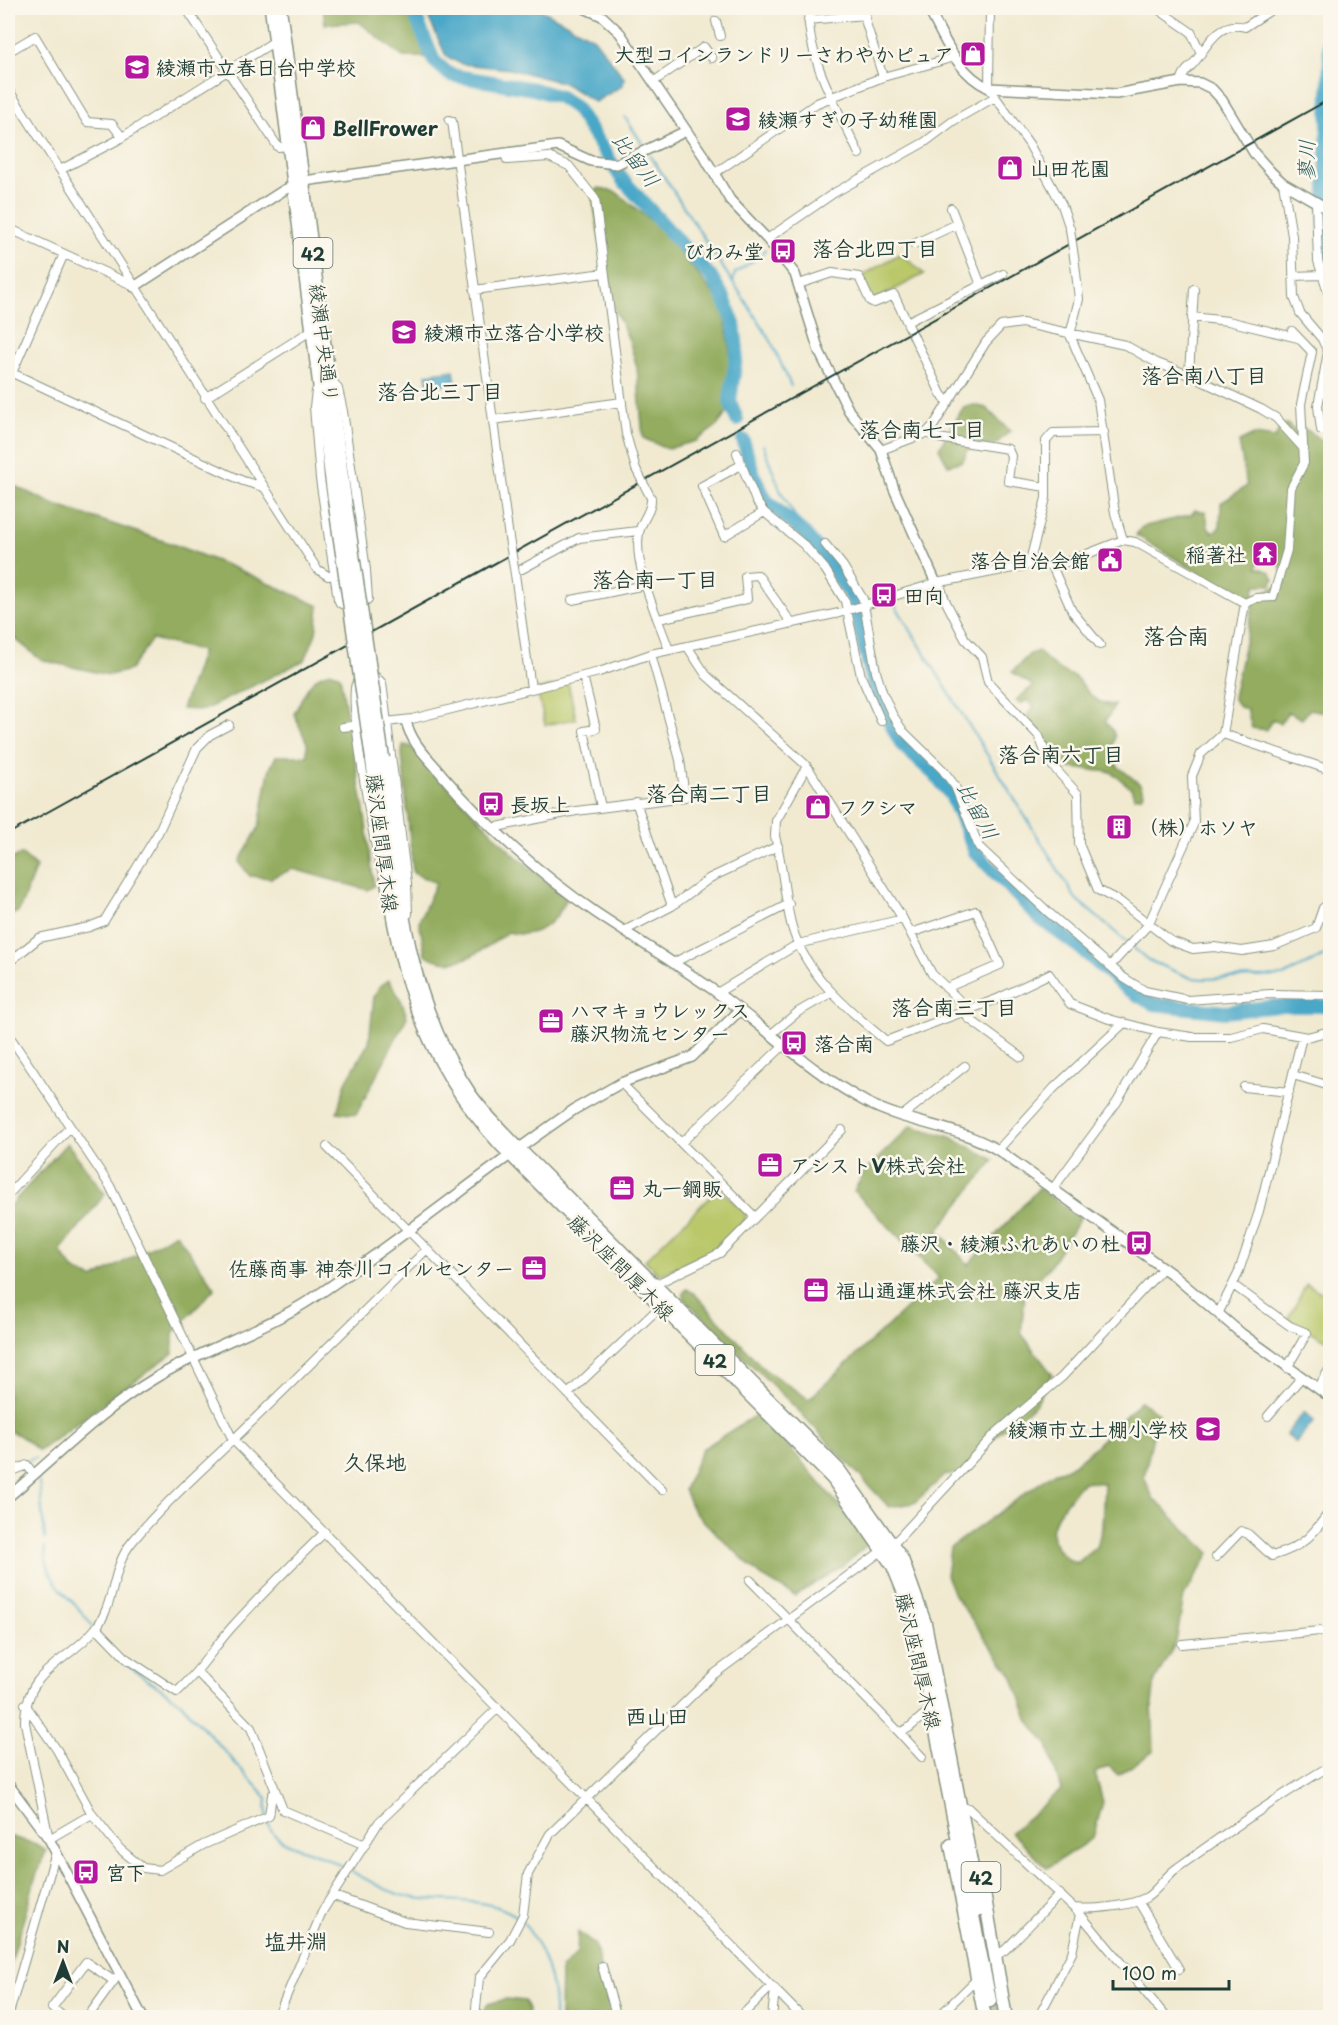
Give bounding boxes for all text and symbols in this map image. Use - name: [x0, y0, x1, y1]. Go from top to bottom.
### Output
- place label: 大型コインランドリーさわやかピュア: [615, 39, 954, 69]
- shop icon: 大型コインランドリーさわやかピュア: [958, 39, 988, 69]
- school or university icon: 綾瀬市立春日台中学校: [122, 52, 152, 82]
- place label: 綾瀬市立春日台中学校: [156, 52, 356, 82]
- school or university icon: 綾瀬すぎの子幼稚園: [723, 104, 753, 134]
- place label: 綾瀬すぎの子幼稚園: [758, 104, 938, 134]
- shop icon: BellFrower: [298, 113, 328, 143]
- place label: BellFrower: [332, 113, 439, 143]
- water label: 比留川: [605, 124, 669, 194]
- water label: 蓼川: [1289, 139, 1321, 181]
- shop icon: 山田花園: [995, 153, 1025, 183]
- place label: 山田花園: [1030, 153, 1110, 183]
- district label: 落合北四丁目: [812, 231, 938, 263]
- place label: びわみ堂: [684, 236, 764, 266]
- bus stop icon: びわみ堂: [768, 236, 798, 266]
- road number: 42: [294, 238, 332, 268]
- street label: 綾瀬中央通り: [303, 282, 347, 404]
- school or university icon: 綾瀬市立落合小学校: [389, 317, 419, 347]
- place label: 綾瀬市立落合小学校: [424, 317, 604, 347]
- district label: 落合南八丁目: [1141, 358, 1267, 390]
- district label: 落合北三丁目: [377, 374, 503, 406]
- district label: 落合南七丁目: [859, 412, 985, 444]
- place label: 稲著社: [1186, 539, 1246, 569]
- temple icon: 稲著社: [1250, 539, 1280, 569]
- place label: 落合自治会館: [970, 545, 1090, 575]
- public building icon: 落合自治会館: [1095, 545, 1125, 575]
- district label: 落合南一丁目: [592, 562, 718, 594]
- bus stop icon: 田向: [869, 580, 899, 610]
- place label: 田向: [904, 580, 944, 610]
- district label: 落合南: [1143, 618, 1209, 651]
- district label: 落合南六丁目: [998, 737, 1124, 769]
- street label: 藤沢座間厚木線: [360, 772, 406, 914]
- water label: 比留川: [950, 775, 1008, 845]
- district label: 落合南二丁目: [646, 776, 772, 808]
- bus stop icon: 長坂上: [476, 789, 506, 819]
- place label: 長坂上: [510, 789, 570, 819]
- shop icon: フクシマ: [803, 792, 833, 822]
- place label: フクシマ: [838, 792, 918, 822]
- building icon: （株）ホソヤ: [1104, 812, 1134, 842]
- place label: （株）ホソヤ: [1138, 812, 1258, 842]
- district label: 落合南三丁目: [891, 990, 1017, 1022]
- place label: ハマキョウレックス 藤沢物流センター: [570, 995, 750, 1048]
- office icon: ハマキョウレックス 藤沢物流センター: [536, 1006, 566, 1036]
- bus stop icon: 落合南: [779, 1028, 809, 1058]
- place label: 落合南: [814, 1028, 874, 1058]
- office icon: アシストV株式会社: [755, 1150, 785, 1180]
- place label: アシストV株式会社: [790, 1150, 965, 1180]
- office icon: 丸一鋼販: [607, 1173, 637, 1203]
- place label: 丸一鋼販: [642, 1173, 722, 1203]
- street label: 藤沢座間厚木線: [562, 1207, 682, 1327]
- place label: 藤沢・綾瀬ふれあいの杜: [900, 1228, 1120, 1258]
- bus stop icon: 藤沢・綾瀬ふれあいの杜: [1124, 1228, 1154, 1258]
- place label: 佐藤商事 神奈川コイルセンター: [228, 1253, 514, 1283]
- office icon: 佐藤商事 神奈川コイルセンター: [519, 1253, 549, 1283]
- office icon: 福山通運株式会社 藤沢支店: [801, 1275, 831, 1305]
- place label: 福山通運株式会社 藤沢支店: [836, 1275, 1082, 1305]
- road number: 42: [696, 1345, 734, 1375]
- place label: 綾瀬市立土棚小学校: [1008, 1414, 1188, 1444]
- school or university icon: 綾瀬市立土棚小学校: [1193, 1414, 1223, 1444]
- district label: 久保地: [344, 1445, 407, 1477]
- street label: 藤沢座間厚木線: [889, 1589, 949, 1733]
- district label: 西山田: [626, 1699, 689, 1731]
- bus stop icon: 宮下: [71, 1857, 101, 1887]
- place label: 宮下: [106, 1857, 146, 1887]
- road number: 42: [962, 1862, 1000, 1892]
- district label: 塩井淵: [265, 1924, 328, 1956]
- north arrow: [33, 1932, 93, 1992]
- text: N: [57, 1934, 69, 1958]
- scale bar: [1113, 1953, 1228, 1991]
- text: 100 m: [1122, 1959, 1177, 1986]

